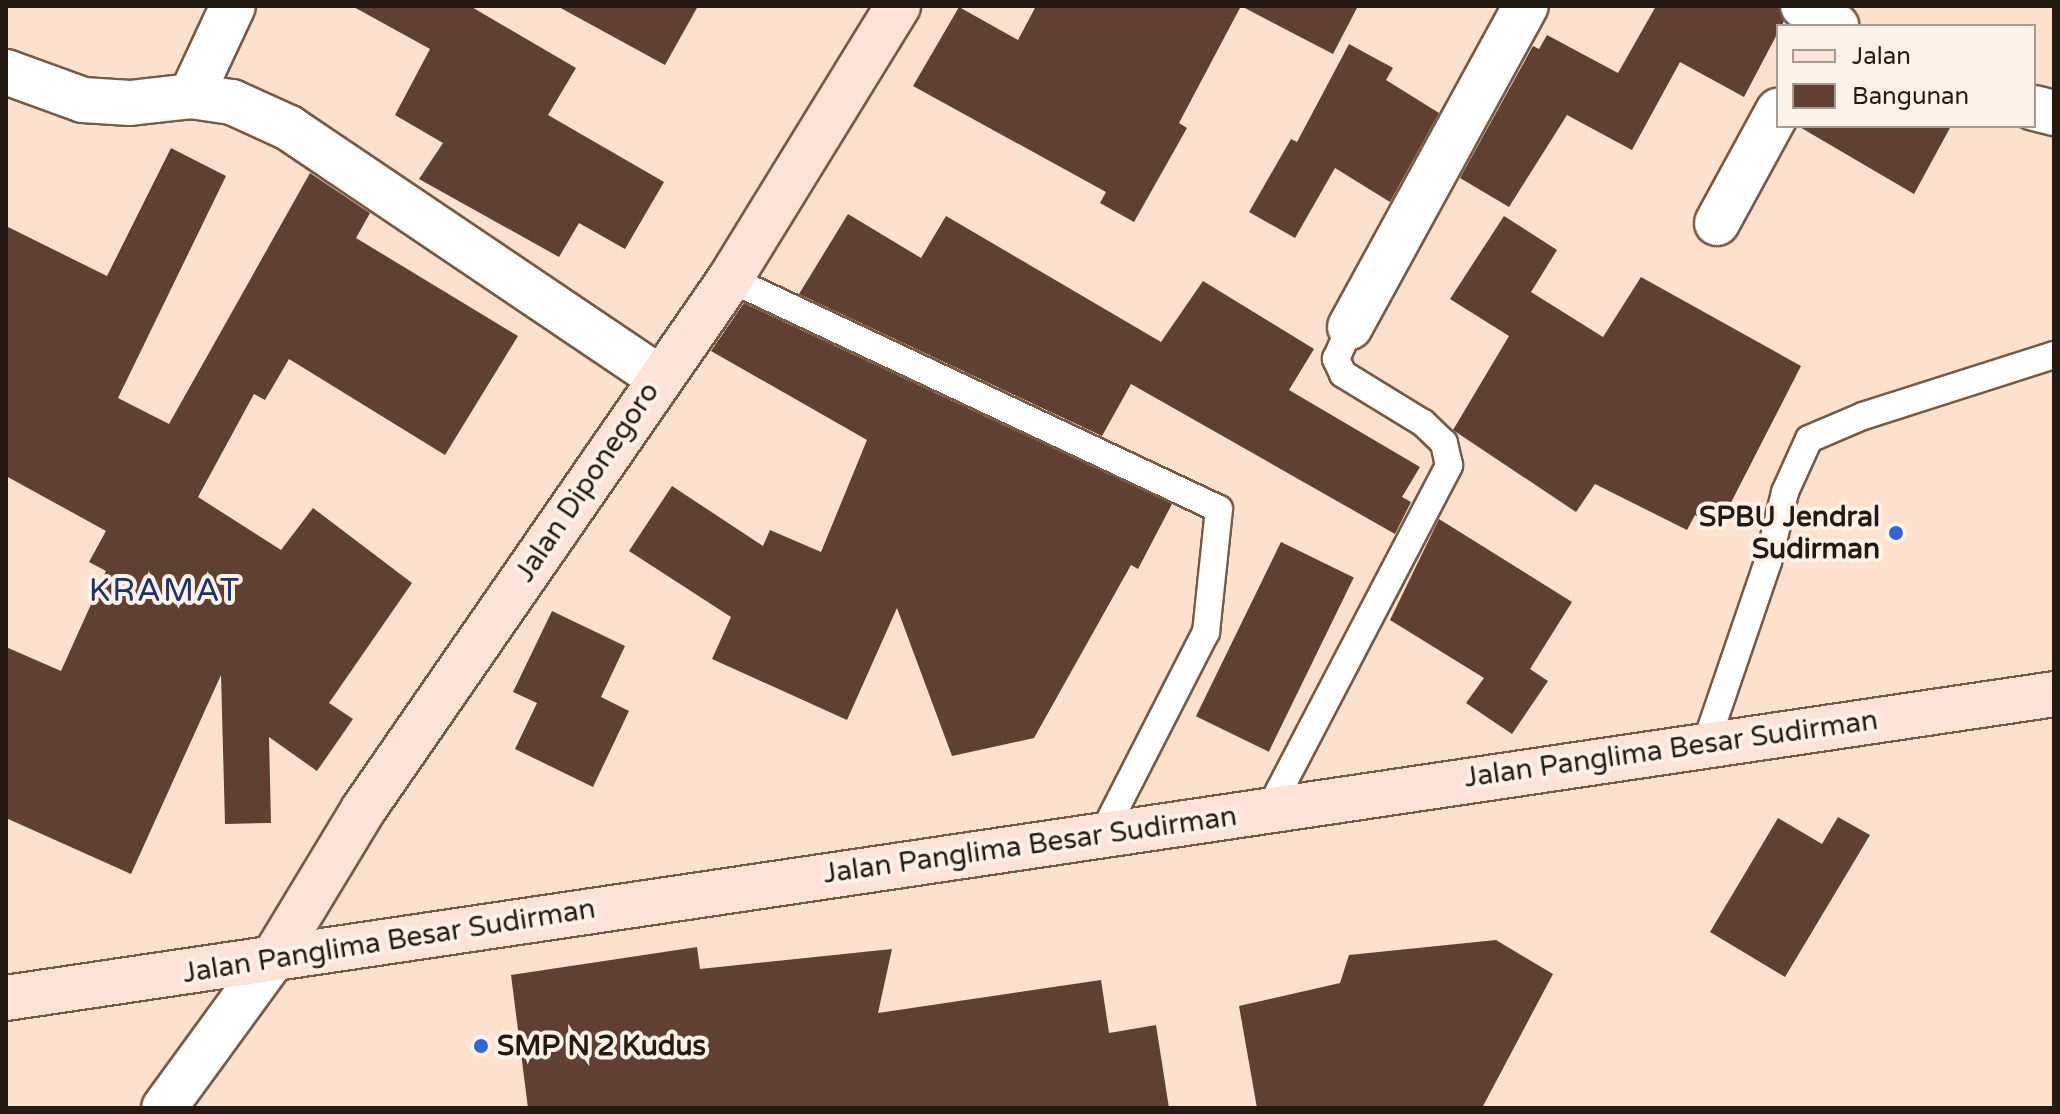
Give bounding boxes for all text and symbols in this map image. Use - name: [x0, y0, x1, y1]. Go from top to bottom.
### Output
- legend: [1776, 24, 2036, 128]
- text: Jalan: [1852, 42, 1911, 71]
- text: Bangunan: [1852, 82, 1969, 111]
- street label: Jalan Diponegoro: [508, 376, 666, 588]
- place label: SPBU Jendral Sudirman: [1699, 500, 1880, 566]
- marker: SPBU Jendral Sudirman: [1887, 524, 1905, 542]
- district label: KRAMAT: [89, 572, 241, 610]
- street label: Jalan Panglima Besar Sudirman: [1462, 703, 1880, 795]
- street label: Jalan Panglima Besar Sudirman: [821, 799, 1239, 891]
- street label: Jalan Panglima Besar Sudirman: [180, 892, 598, 990]
- place label: SMP N 2 Kudus: [497, 1029, 706, 1063]
- marker: SMP N 2 Kudus: [472, 1037, 490, 1055]

